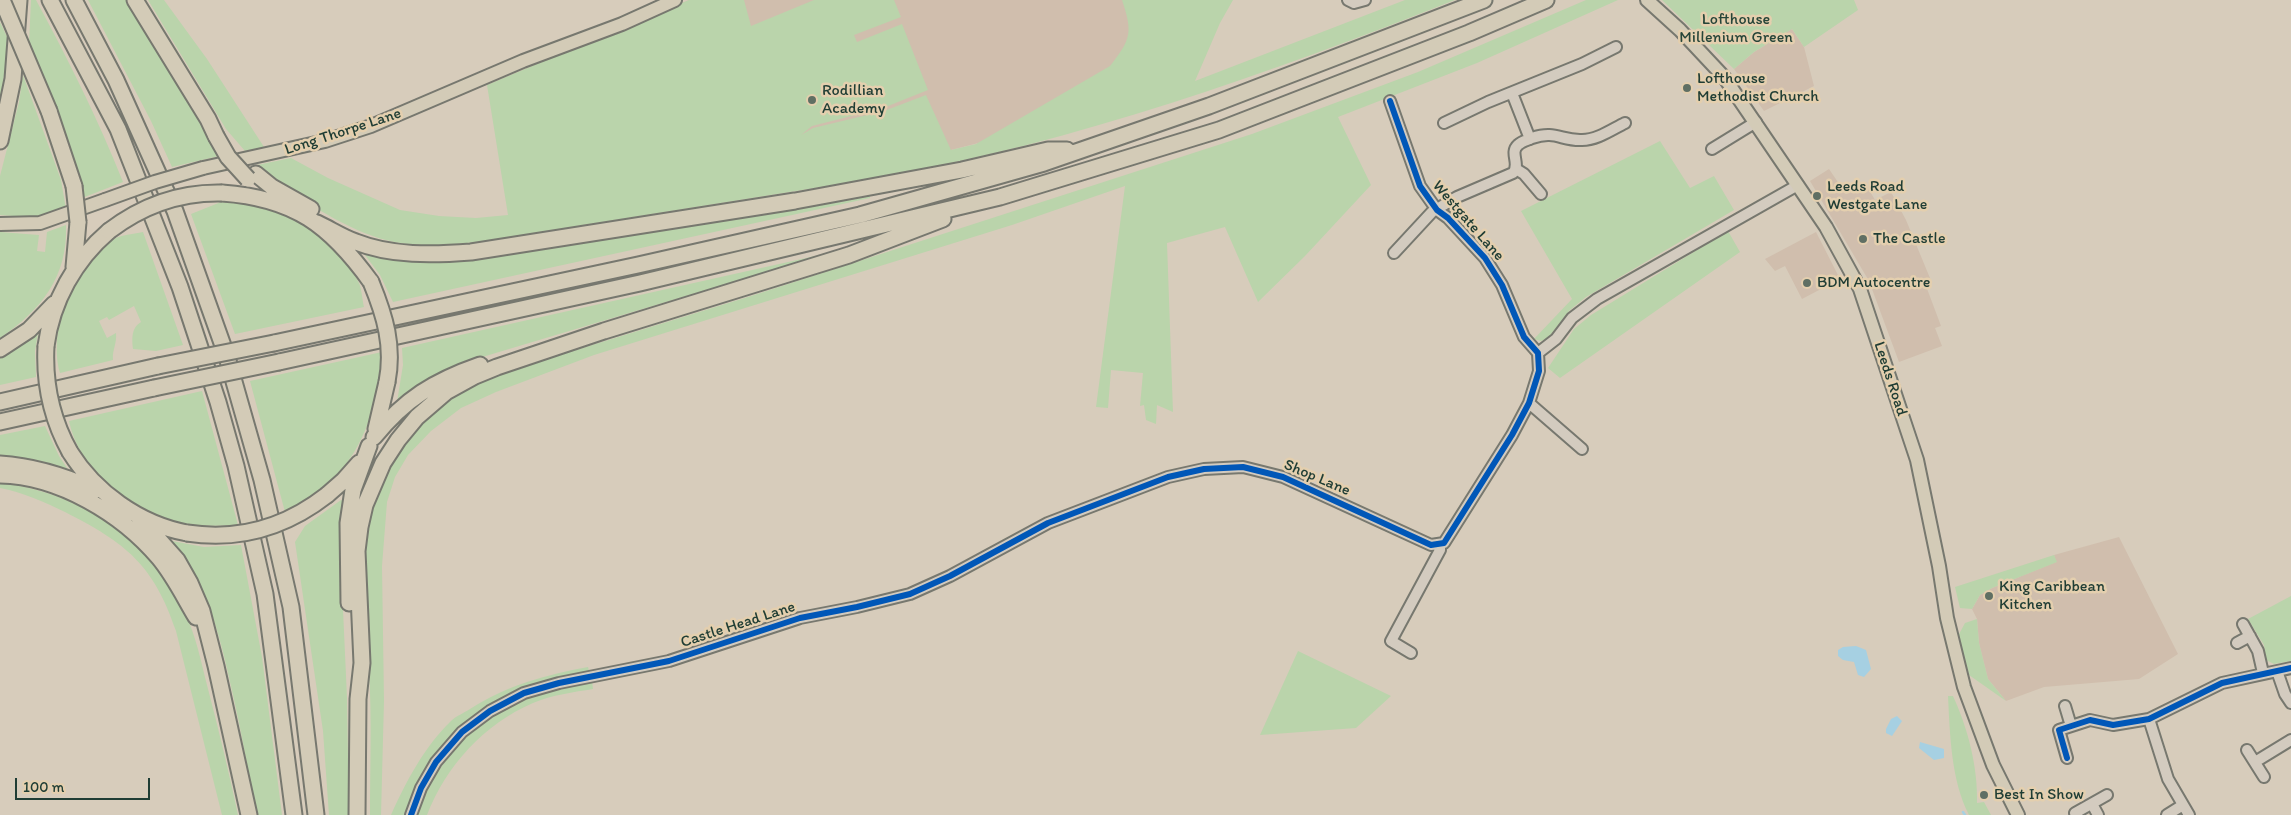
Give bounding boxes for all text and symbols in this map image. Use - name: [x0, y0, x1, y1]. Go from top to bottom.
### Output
- park label: Lofthouse Millenium Green: [1679, 10, 1793, 48]
- place label: Lofthouse Methodist Church: [1697, 69, 1819, 107]
- place label: Rodillian Academy: [822, 81, 885, 119]
- marker: Lofthouse Methodist Church: [1681, 82, 1693, 94]
- marker: Rodillian Academy: [806, 94, 818, 106]
- street label: Long Thorpe Lane: [282, 104, 404, 160]
- street label: Westgate Lane: [1428, 177, 1508, 265]
- place label: Leeds Road Westgate Lane: [1827, 177, 1927, 215]
- marker: Leeds Road Westgate Lane: [1811, 190, 1823, 202]
- place label: The Castle: [1873, 229, 1946, 249]
- marker: The Castle: [1857, 233, 1869, 245]
- place label: BDM Autocentre: [1817, 273, 1930, 293]
- marker: BDM Autocentre: [1801, 277, 1813, 289]
- street label: Leeds Road: [1869, 339, 1911, 419]
- street label: Shop Lane: [1281, 455, 1353, 501]
- place label: King Caribbean Kitchen: [1999, 577, 2105, 615]
- marker: King Caribbean Kitchen: [1983, 590, 1995, 602]
- street label: Castle Head Lane: [678, 597, 798, 653]
- scale bar: [18, 768, 152, 800]
- text: 100 m: [23, 778, 64, 796]
- place label: Best In Show: [1994, 785, 2084, 805]
- marker: Best In Show: [1978, 789, 1990, 801]

